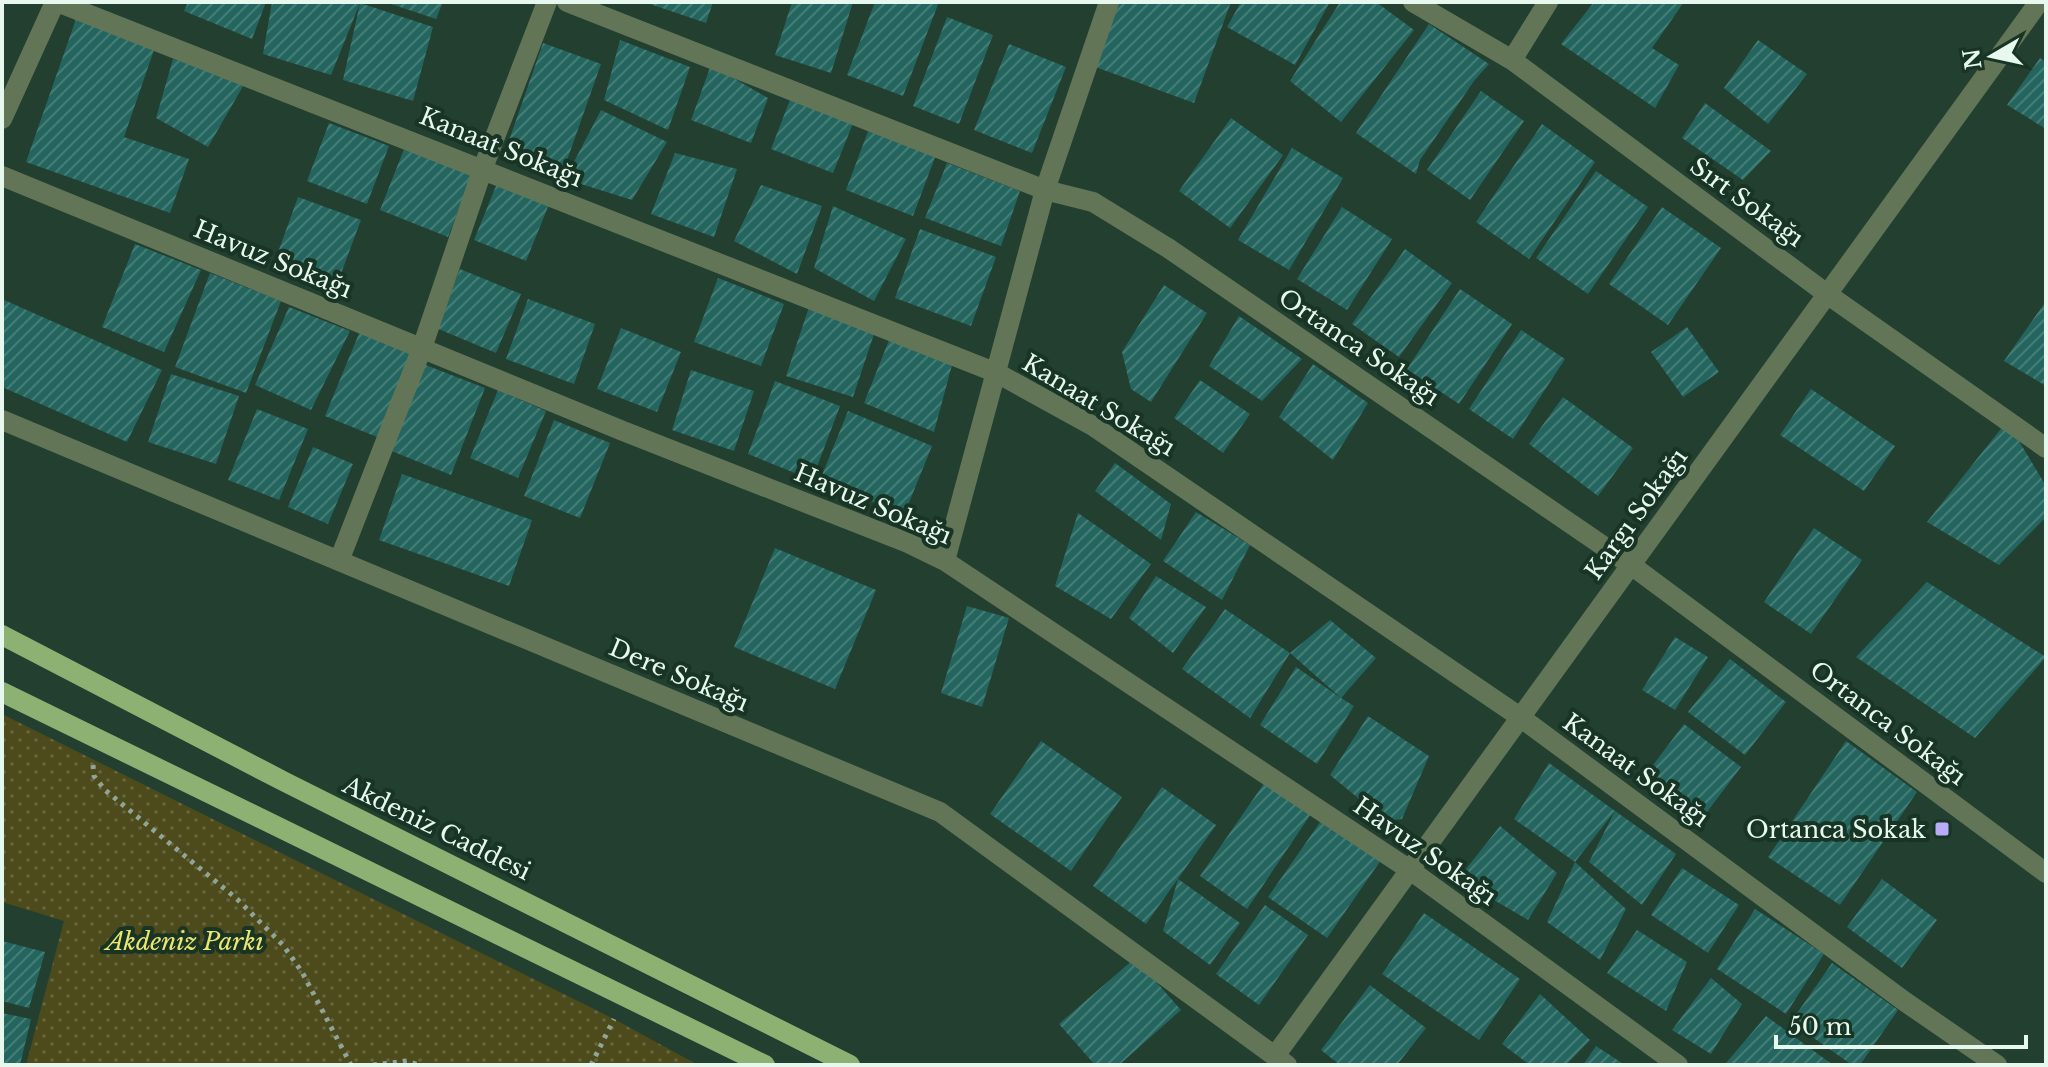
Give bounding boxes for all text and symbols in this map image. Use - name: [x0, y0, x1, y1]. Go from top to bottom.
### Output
- north arrow: [1952, 16, 2032, 96]
- text: N: [1958, 46, 1988, 71]
- street label: Kanaat Sokağı: [415, 101, 587, 193]
- street label: Sırt Sokağı: [1685, 151, 1809, 253]
- street label: Havuz Sokağı: [190, 214, 356, 304]
- street label: Ortanca Sokağı: [1273, 283, 1445, 411]
- street label: Kanaat Sokağı: [1017, 348, 1181, 462]
- street label: Kargı Sokağı: [1579, 443, 1693, 585]
- street label: Havuz Sokağı: [790, 458, 956, 550]
- street label: Dere Sokağı: [605, 633, 753, 717]
- street label: Ortanca Sokağı: [1804, 655, 1972, 791]
- street label: Kanaat Sokağı: [1558, 707, 1714, 833]
- street label: Akdeniz Caddesi: [338, 770, 536, 886]
- street label: Havuz Sokağı: [1348, 791, 1502, 911]
- place label: Ortanca Sokak: [1746, 815, 1926, 844]
- marker: Ortanca Sokak: [1933, 820, 1951, 838]
- park label: Akdeniz Parkı: [103, 927, 264, 956]
- scale bar: [1776, 999, 2026, 1049]
- text: 50 m: [1788, 1012, 1852, 1041]

